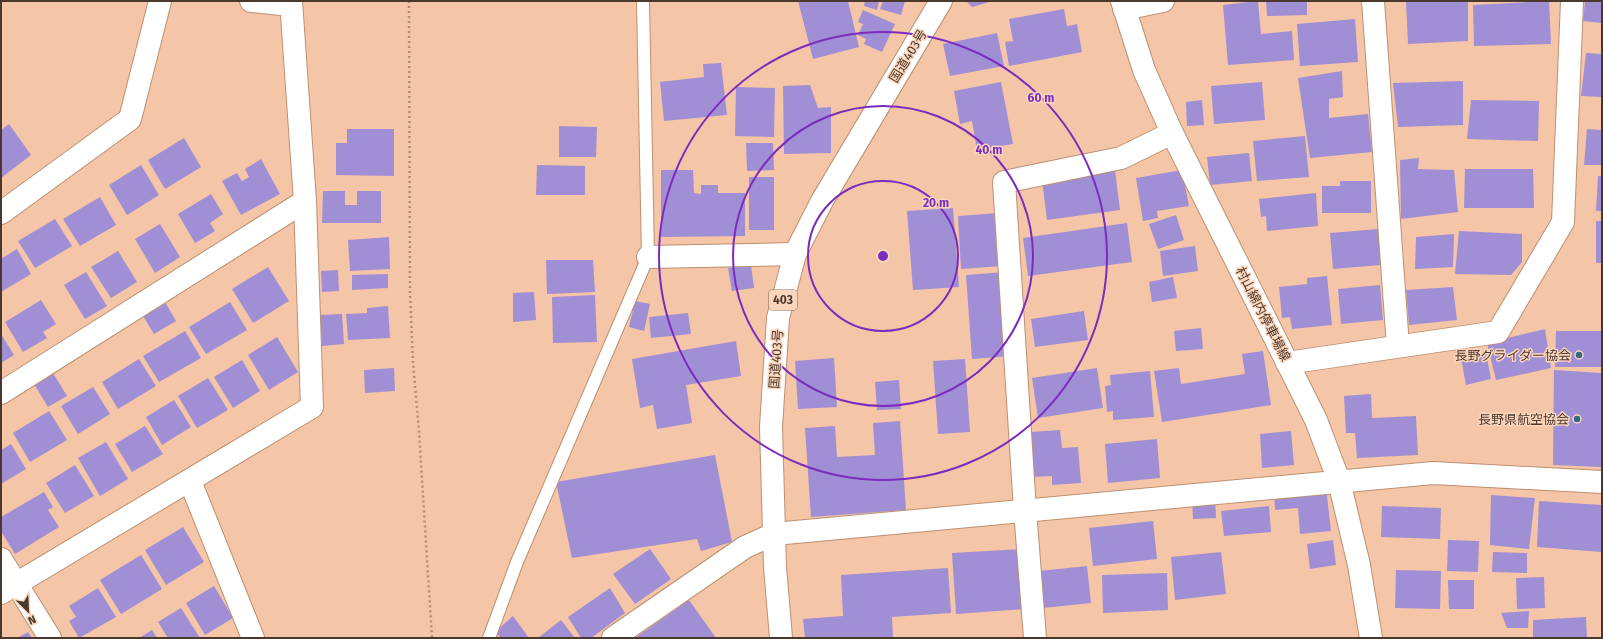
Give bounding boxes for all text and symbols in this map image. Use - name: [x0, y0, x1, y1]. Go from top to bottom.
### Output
- street label: 国道403号: [886, 27, 930, 85]
- text: 60 m: [1028, 91, 1054, 105]
- text: 40 m: [976, 143, 1002, 157]
- text: 20 m: [923, 196, 949, 210]
- centre of rings: [876, 249, 890, 263]
- street label: 村山綿内停車場線: [1233, 264, 1293, 364]
- road number: 403: [769, 290, 797, 310]
- street label: 国道403号: [766, 329, 786, 389]
- place label: 長野グライダー協会: [1455, 348, 1571, 363]
- marker: 長野グライダー協会: [1574, 350, 1584, 360]
- place label: 長野県航空協会: [1478, 412, 1569, 427]
- marker: 長野県航空協会: [1572, 414, 1582, 424]
- north arrow: [8, 591, 48, 631]
- text: N: [26, 612, 38, 627]

